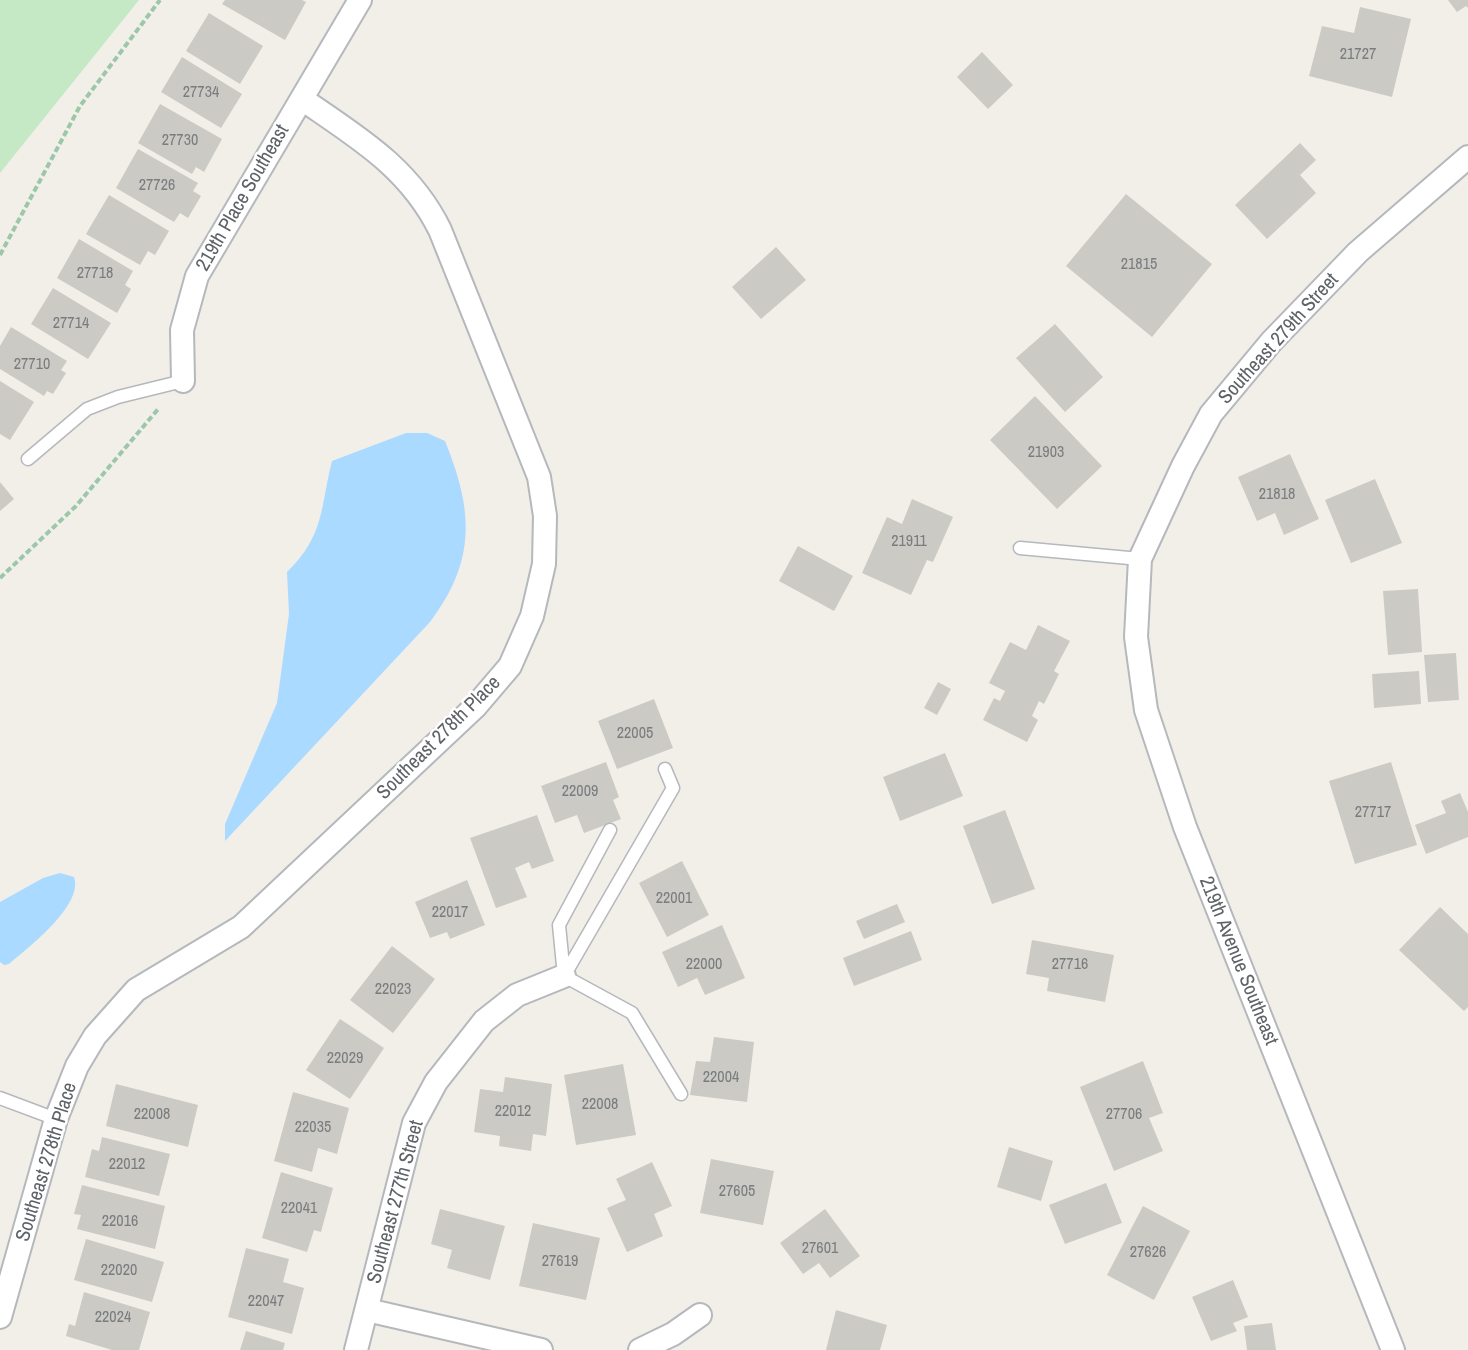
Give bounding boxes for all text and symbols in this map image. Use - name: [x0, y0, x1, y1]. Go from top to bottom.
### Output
- house number: 21727: [1340, 45, 1376, 65]
- house number: 27734: [183, 83, 219, 103]
- street label: 219th Place Southeast: [191, 121, 295, 275]
- house number: 27730: [162, 131, 198, 151]
- house number: 27726: [139, 176, 175, 196]
- house number: 21815: [1121, 255, 1157, 275]
- house number: 27718: [77, 264, 113, 284]
- street label: Southeast 279th Street: [1214, 269, 1344, 409]
- house number: 27714: [53, 314, 89, 334]
- house number: 27710: [14, 355, 50, 375]
- house number: 21903: [1028, 443, 1064, 463]
- house number: 21818: [1259, 485, 1295, 505]
- house number: 21911: [891, 532, 927, 552]
- street label: Southeast 278th Place: [372, 671, 506, 805]
- house number: 22005: [617, 724, 653, 744]
- house number: 22009: [562, 782, 598, 802]
- house number: 27717: [1355, 803, 1391, 823]
- street label: 219th Avenue Southeast: [1193, 873, 1283, 1049]
- house number: 22001: [656, 889, 692, 909]
- house number: 22017: [432, 903, 468, 923]
- house number: 22000: [686, 955, 722, 975]
- house number: 27716: [1052, 955, 1088, 975]
- house number: 22023: [375, 980, 411, 1000]
- house number: 22029: [327, 1049, 363, 1069]
- house number: 22004: [703, 1068, 739, 1088]
- street label: Southeast 278th Place: [11, 1080, 83, 1244]
- house number: 22008: [582, 1095, 618, 1115]
- house number: 22012: [495, 1102, 531, 1122]
- house number: 22008: [134, 1105, 170, 1125]
- house number: 27706: [1106, 1105, 1142, 1125]
- house number: 22035: [295, 1118, 331, 1138]
- street label: Southeast 277th Street: [363, 1118, 429, 1286]
- house number: 22012: [109, 1155, 145, 1175]
- house number: 27605: [719, 1182, 755, 1202]
- house number: 22041: [281, 1199, 317, 1219]
- house number: 22016: [102, 1212, 138, 1232]
- house number: 27601: [802, 1239, 838, 1259]
- house number: 27626: [1130, 1243, 1166, 1263]
- house number: 27619: [542, 1252, 578, 1272]
- house number: 22020: [101, 1261, 137, 1281]
- house number: 22047: [248, 1292, 284, 1312]
- house number: 22024: [95, 1308, 131, 1328]

